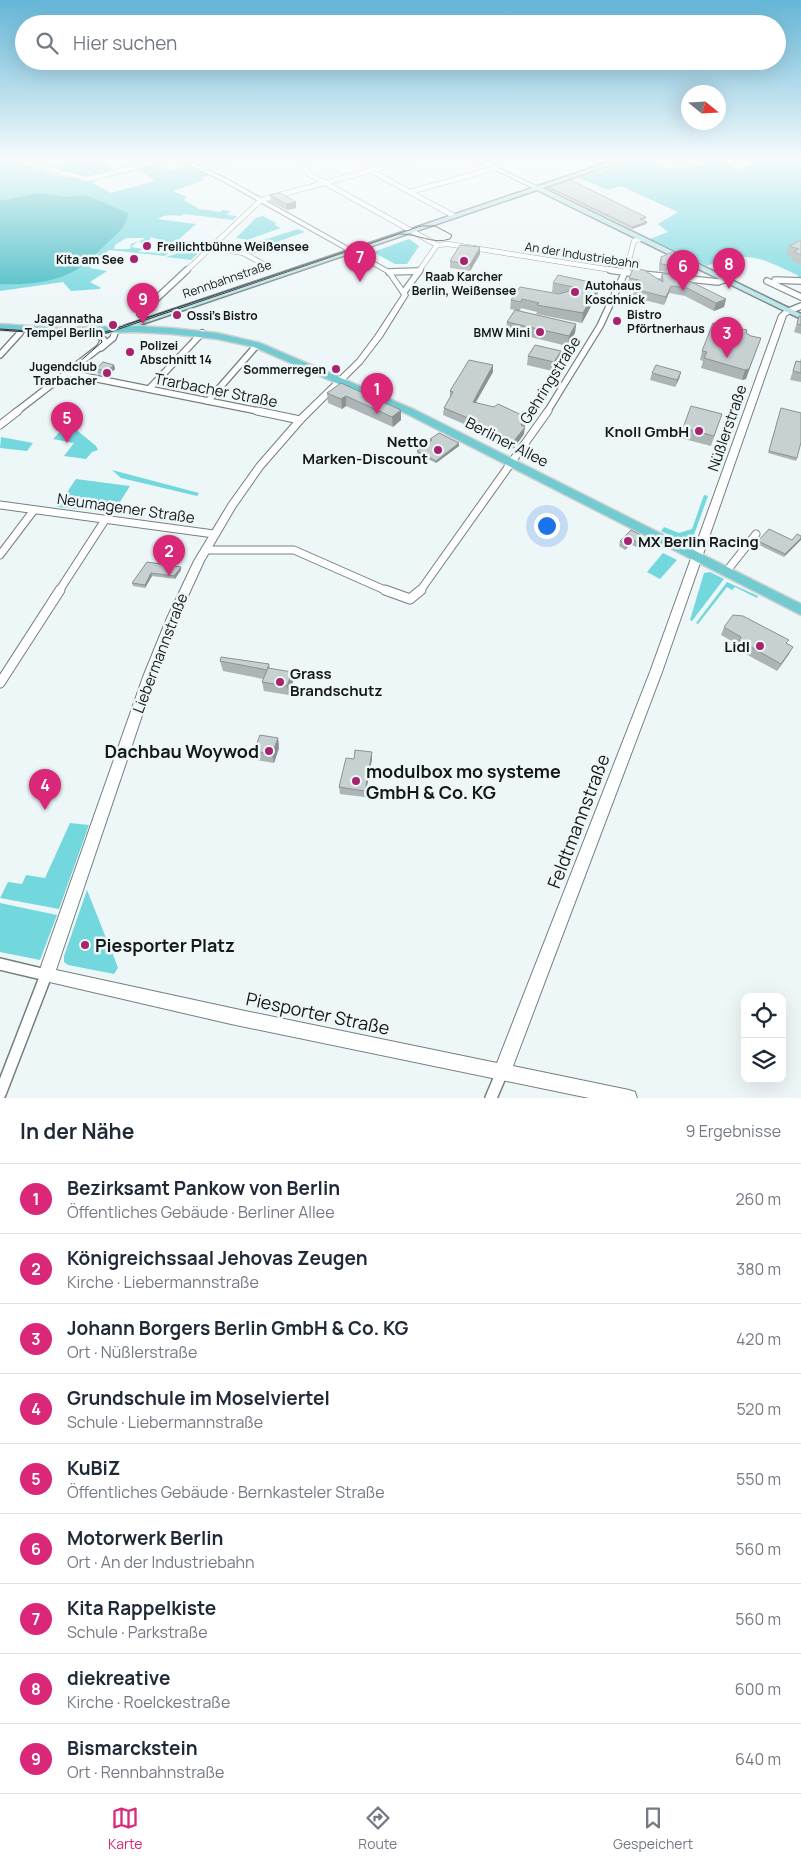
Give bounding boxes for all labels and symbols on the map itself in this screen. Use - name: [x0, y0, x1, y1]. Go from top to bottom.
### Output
- north arrow: [681, 85, 726, 130]
- place label: Freilichtbühne Weißensee: [157, 238, 309, 255]
- street label: An der Industriebahn: [524, 238, 640, 272]
- marker: Freilichtbühne Weißensee: [141, 240, 153, 252]
- pin: 7: [344, 241, 376, 282]
- pin: 8: [713, 248, 745, 289]
- pin: 6: [667, 250, 699, 291]
- place label: Kita am See: [56, 251, 124, 268]
- marker: Kita am See: [128, 253, 140, 265]
- marker: Raab Karcher Berlin, Weißensee: [458, 255, 470, 267]
- street label: Rennbahnstraße: [180, 256, 274, 302]
- place label: Raab Karcher Berlin, Weißensee: [412, 268, 516, 299]
- place label: Autohaus Koschnick: [585, 277, 645, 308]
- pin: 9: [127, 283, 159, 324]
- marker: Autohaus Koschnick: [569, 286, 581, 298]
- place label: Bistro Pförtnerhaus: [627, 306, 705, 337]
- place label: Ossi's Bistro: [187, 307, 258, 324]
- marker: Ossi's Bistro: [171, 309, 183, 321]
- place label: Jagannatha Tempel Berlin: [25, 310, 103, 341]
- marker: Bistro Pförtnerhaus: [611, 315, 623, 327]
- pin: 3: [711, 317, 743, 358]
- marker: Jagannatha Tempel Berlin: [107, 319, 119, 331]
- place label: BMW Mini: [474, 324, 530, 341]
- marker: BMW Mini: [534, 326, 546, 338]
- street label: Gehringstraße: [515, 332, 586, 428]
- place label: Polizei Abschnitt 14: [140, 337, 212, 368]
- marker: Polizei Abschnitt 14: [124, 346, 136, 358]
- place label: Jugendclub Trarbacher: [29, 358, 97, 389]
- place label: Sommerregen: [243, 361, 326, 378]
- marker: Sommerregen: [330, 363, 342, 375]
- marker: Jugendclub Trarbacher: [101, 367, 113, 379]
- street label: Trarbacher Straße: [153, 368, 280, 412]
- pin: 1: [361, 373, 393, 414]
- street label: Nüßlerstraße: [702, 382, 752, 474]
- pin: 5: [51, 402, 83, 443]
- street label: Berliner Allee: [462, 412, 552, 472]
- place label: Knoll GmbH: [605, 421, 689, 442]
- marker: Knoll GmbH: [693, 425, 705, 437]
- place label: Netto Marken-Discount: [302, 431, 428, 469]
- marker: Netto Marken-Discount: [432, 444, 444, 456]
- street label: Neumagener Straße: [56, 488, 196, 528]
- your location: [534, 513, 560, 539]
- place label: MX Berlin Racing: [638, 531, 759, 552]
- pin: 2: [153, 535, 185, 576]
- marker: MX Berlin Racing: [622, 535, 634, 547]
- street label: Liebermannstraße: [127, 590, 193, 716]
- place label: Lidl: [724, 636, 750, 657]
- marker: Lidl: [754, 640, 766, 652]
- place label: Grass Brandschutz: [290, 663, 382, 701]
- marker: Grass Brandschutz: [274, 676, 286, 688]
- place label: Dachbau Woywod: [104, 739, 259, 763]
- marker: Dachbau Woywod: [263, 745, 275, 757]
- street label: Feldtmannstraße: [541, 750, 615, 892]
- place label: modulbox mo systeme GmbH & Co. KG: [366, 759, 561, 804]
- pin: 4: [29, 769, 61, 810]
- marker: modulbox mo systeme GmbH & Co. KG: [350, 775, 362, 787]
- place label: Piesporter Platz: [95, 933, 235, 957]
- marker: Piesporter Platz: [79, 939, 91, 951]
- street label: Piesporter Straße: [244, 986, 392, 1040]

